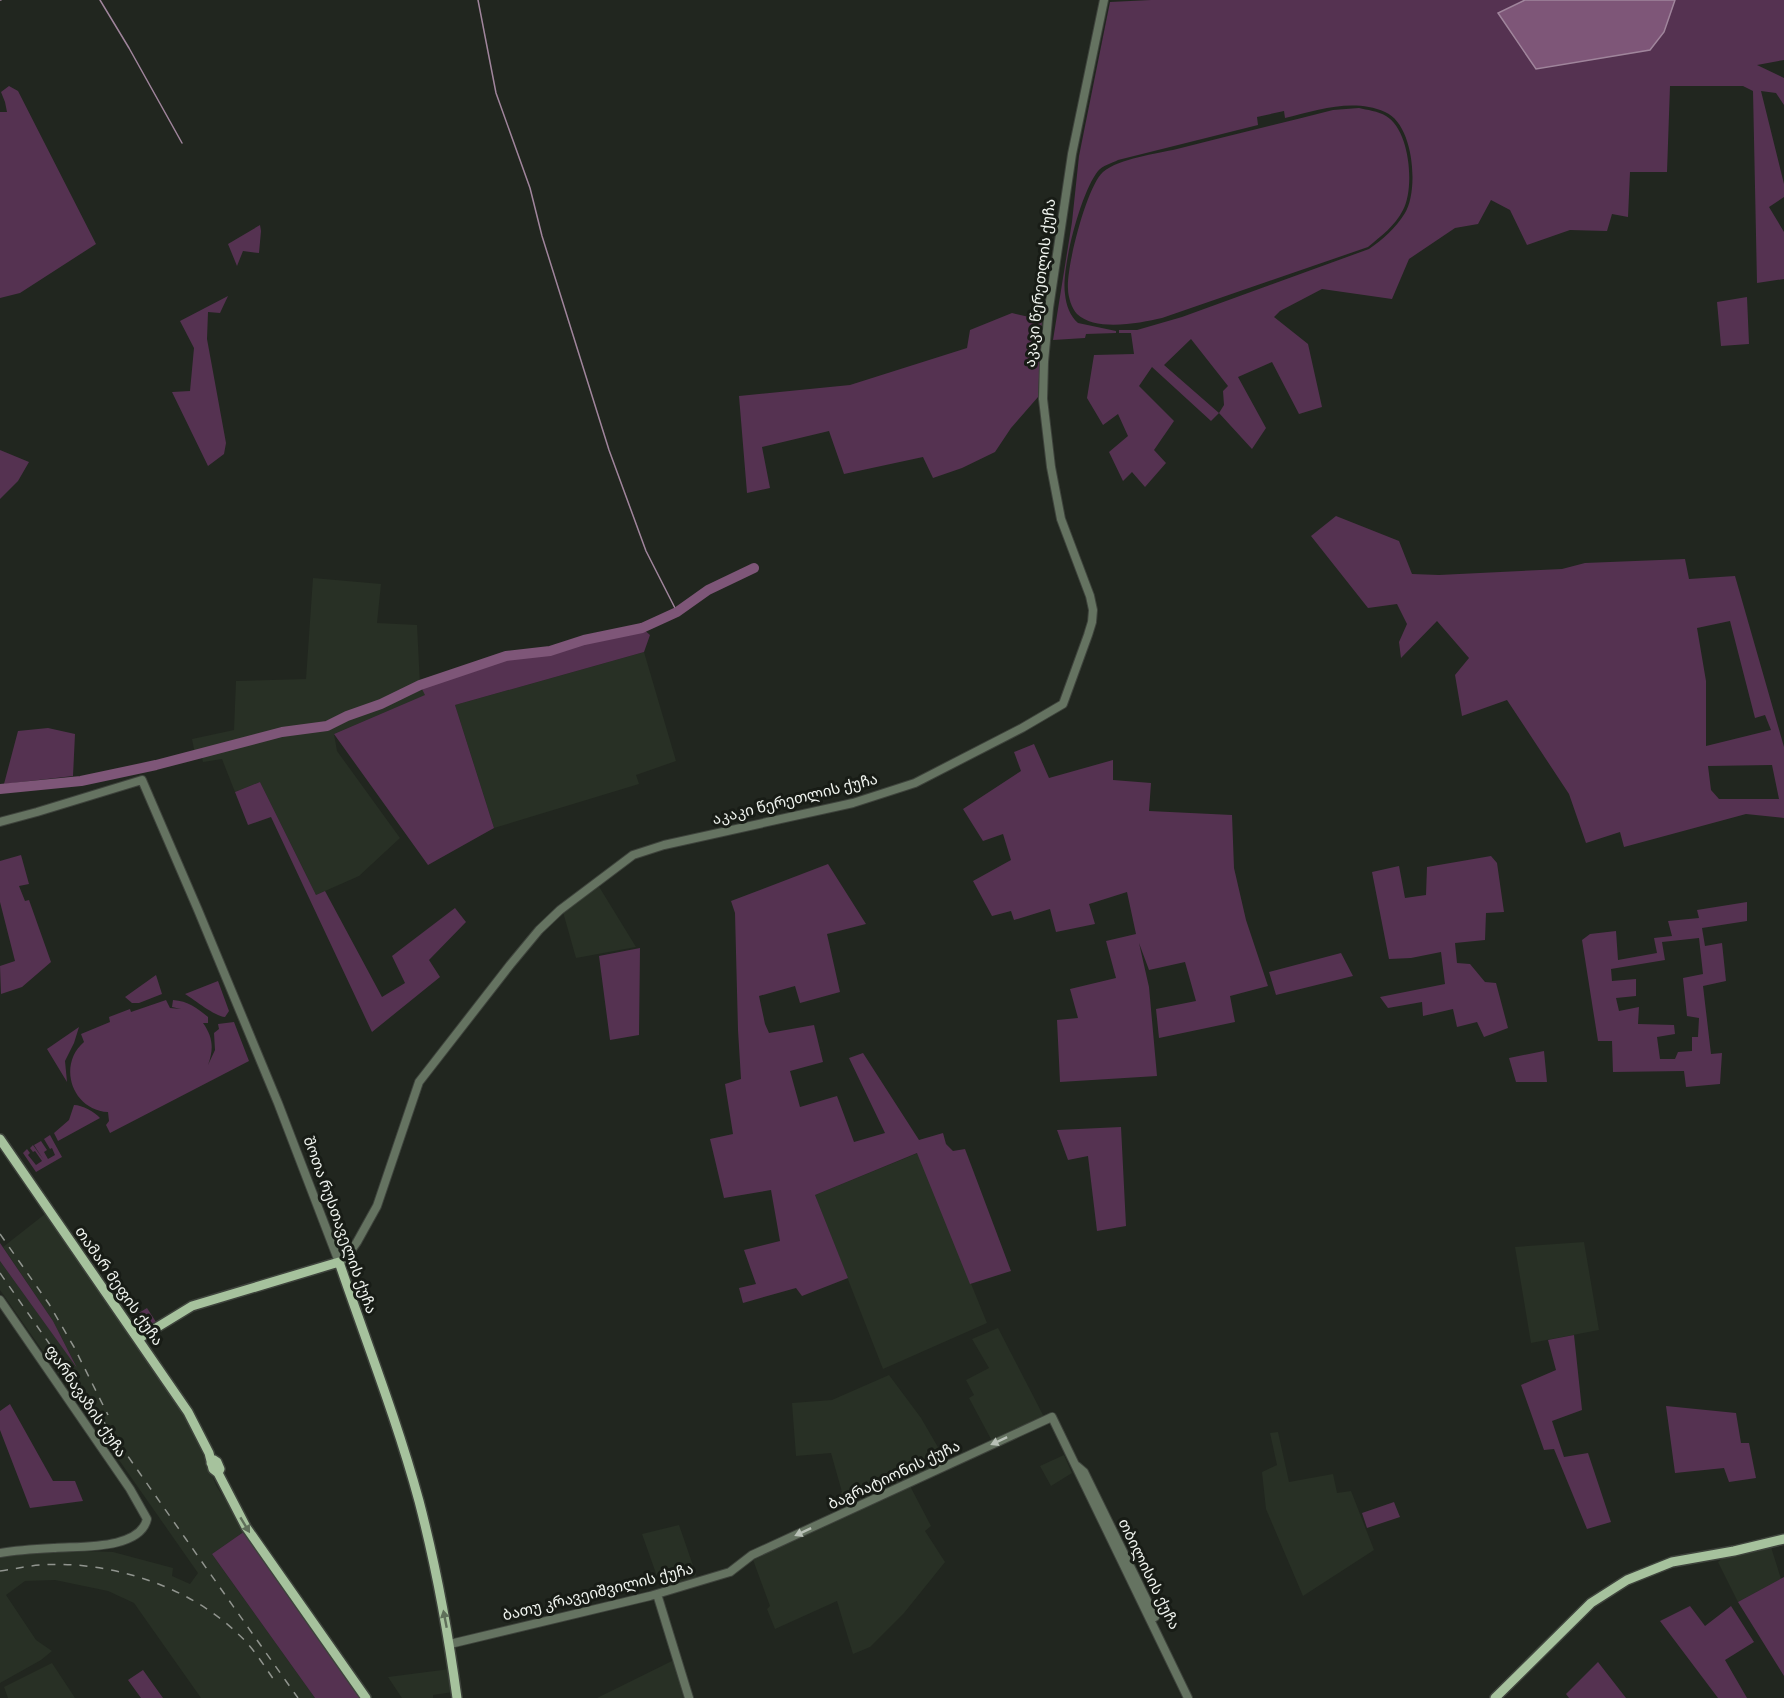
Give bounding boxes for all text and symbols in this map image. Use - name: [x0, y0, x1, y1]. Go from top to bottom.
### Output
- street label: აკაკი წერეთლის ქუჩა: [1020, 198, 1059, 368]
- street label: აკაკი წერეთლის ქუჩა: [710, 769, 880, 828]
- street label: შოთა რუსთაველის ქუჩა: [300, 1134, 381, 1316]
- street label: თამარ მეფის ქუჩა: [71, 1222, 168, 1349]
- street label: ფარნავაზის ქუჩა: [42, 1341, 131, 1461]
- street label: ბაგრატიონის ქუჩა: [825, 1436, 963, 1513]
- one-way arrow: [990, 1437, 1007, 1446]
- street label: თბილისის ქუჩა: [1114, 1515, 1185, 1632]
- one-way arrow: [240, 1517, 251, 1533]
- one-way arrow: [794, 1527, 811, 1536]
- street label: ბათუ კრავეიშვილის ქუჩა: [500, 1559, 695, 1624]
- one-way arrow: [440, 1610, 449, 1629]

